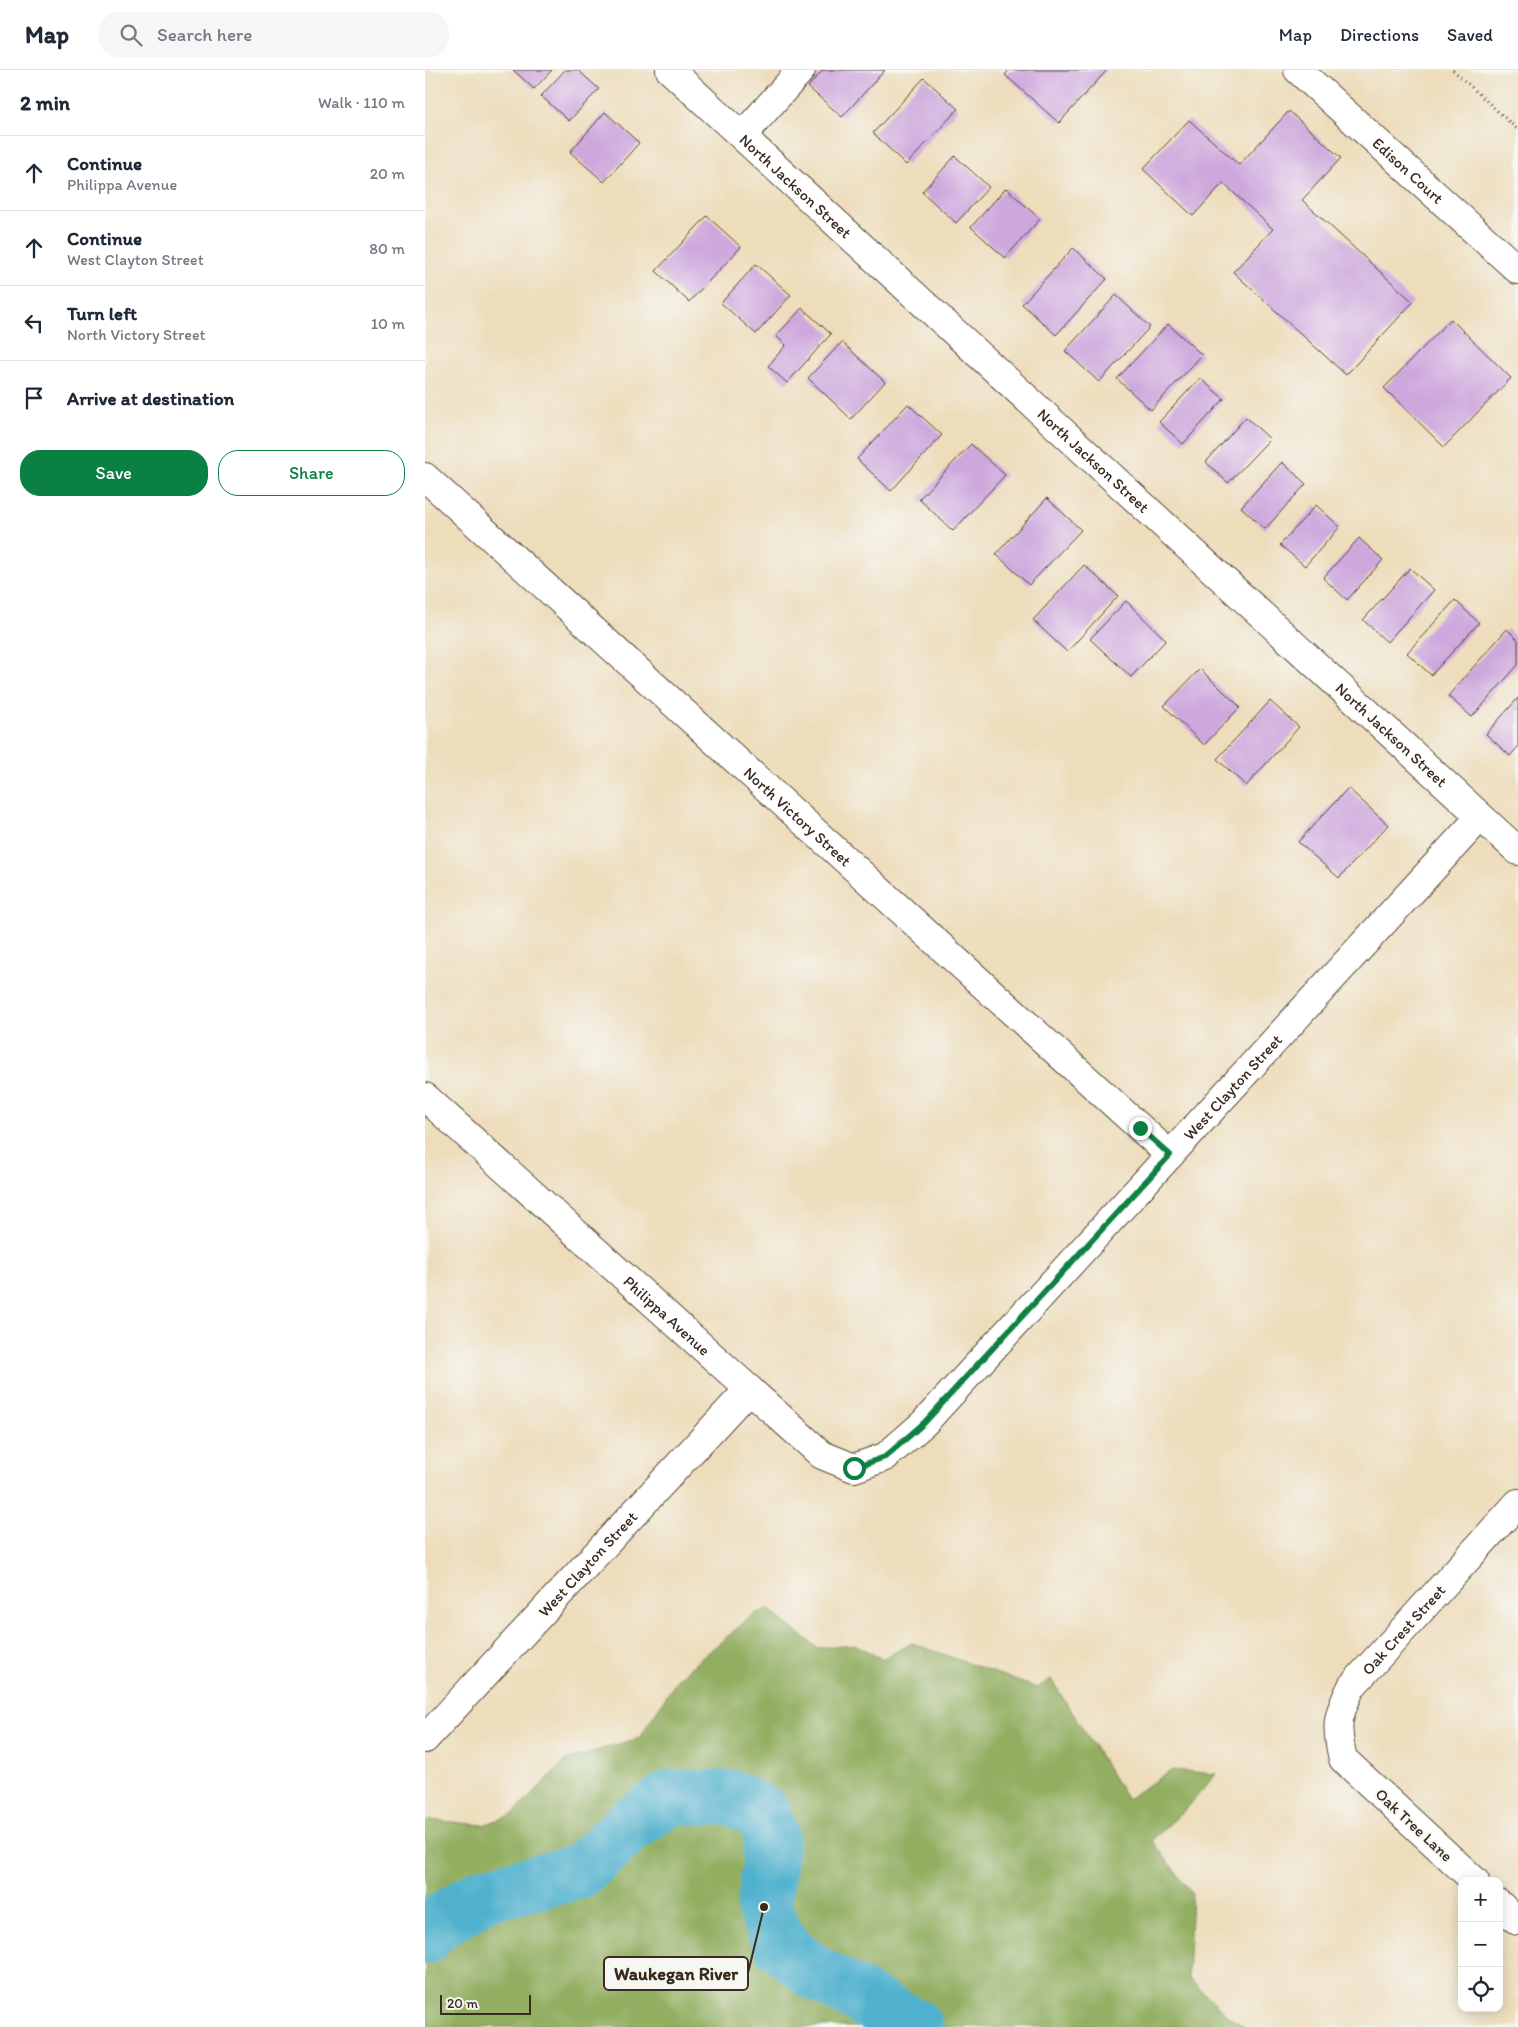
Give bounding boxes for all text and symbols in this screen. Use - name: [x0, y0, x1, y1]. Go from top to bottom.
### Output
- search box: [99, 12, 449, 57]
- text: Map: [25, 20, 69, 49]
- icon: search: [117, 21, 145, 49]
- text: Search here: [157, 23, 252, 46]
- text: Map: [1279, 24, 1312, 46]
- text: Directions: [1340, 24, 1419, 46]
- text: Saved: [1447, 24, 1493, 46]
- text: 2 min: [20, 90, 70, 115]
- text: Walk · 110 m: [318, 93, 405, 112]
- street label: North Jackson Street: [736, 130, 856, 242]
- street label: Edison Court: [1369, 133, 1448, 207]
- text: Continue: [67, 152, 142, 175]
- icon: ahead: [20, 159, 48, 187]
- text: 20 m: [370, 164, 405, 183]
- text: Philippa Avenue: [67, 175, 177, 194]
- text: Continue: [67, 227, 142, 250]
- icon: ahead: [20, 234, 48, 262]
- text: 80 m: [369, 239, 405, 258]
- text: West Clayton Street: [67, 250, 204, 269]
- text: Turn left: [67, 302, 137, 325]
- icon: left: [20, 309, 48, 337]
- text: 10 m: [371, 314, 405, 333]
- text: North Victory Street: [67, 325, 206, 344]
- icon: arrive: [20, 384, 48, 412]
- text: Arrive at destination: [67, 387, 234, 410]
- street label: North Jackson Street: [1034, 404, 1153, 516]
- button: Save: [20, 450, 208, 496]
- button: Share: [218, 450, 405, 496]
- street label: North Jackson Street: [1332, 678, 1451, 791]
- street label: North Victory Street: [740, 762, 855, 870]
- street label: West Clayton Street: [1179, 1030, 1286, 1144]
- route end: [1129, 1117, 1152, 1140]
- street label: Philippa Avenue: [620, 1271, 715, 1359]
- route start: [843, 1457, 866, 1480]
- street label: West Clayton Street: [534, 1507, 641, 1620]
- street label: Oak Crest Street: [1358, 1580, 1449, 1679]
- street label: Oak Tree Lane: [1371, 1784, 1457, 1866]
- map controls: [1458, 1877, 1503, 2012]
- button: +: [1458, 1877, 1503, 1922]
- button: −: [1458, 1922, 1503, 1967]
- callout: Waukegan River: [604, 1957, 748, 1990]
- text: Waukegan River: [614, 1963, 739, 1985]
- button: locate: [1458, 1967, 1503, 2012]
- scale bar: [440, 1992, 531, 2015]
- text: 20 m: [447, 1995, 478, 2012]

